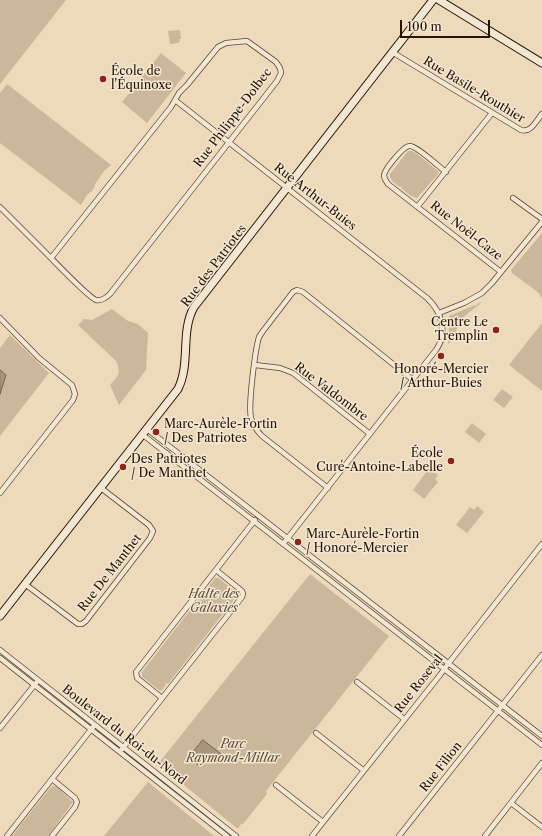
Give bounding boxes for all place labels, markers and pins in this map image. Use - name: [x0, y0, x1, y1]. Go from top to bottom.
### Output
- place label: École de l'Équinoxe: [111, 65, 172, 93]
- marker: École de l'Équinoxe: [98, 74, 108, 84]
- place label: Centre Le Tremplin: [431, 316, 488, 344]
- marker: Centre Le Tremplin: [491, 325, 501, 335]
- marker: Honoré-Mercier / Arthur-Buies: [436, 351, 446, 361]
- place label: Honoré-Mercier / Arthur-Buies: [394, 363, 488, 391]
- place label: Marc-Aurèle-Fortin / Des Patriotes: [164, 418, 277, 446]
- marker: Marc-Aurèle-Fortin / Des Patriotes: [151, 427, 161, 437]
- place label: École Curé-Antoine-Labelle: [316, 447, 443, 475]
- place label: Des Patriotes / De Manthet: [131, 453, 207, 481]
- marker: École Curé-Antoine-Labelle: [446, 456, 456, 466]
- marker: Des Patriotes / De Manthet: [118, 462, 128, 472]
- place label: Marc-Aurèle-Fortin / Honoré-Mercier: [306, 528, 419, 556]
- marker: Marc-Aurèle-Fortin / Honoré-Mercier: [293, 537, 303, 547]

